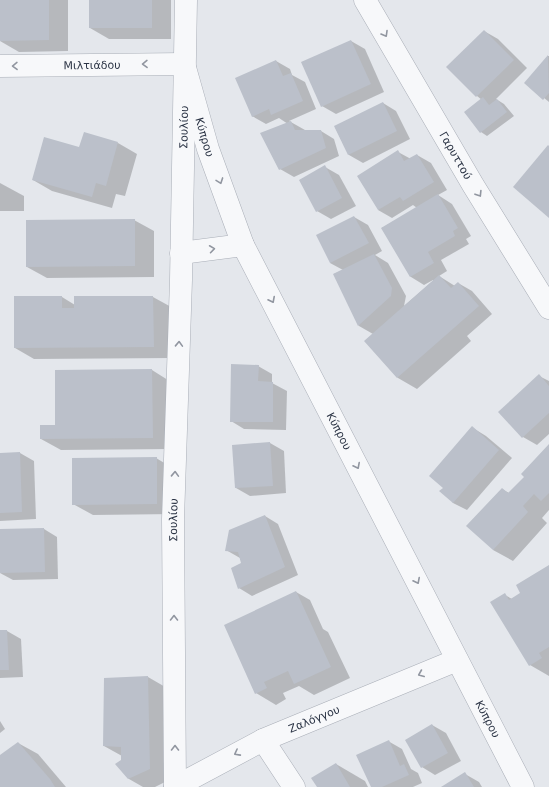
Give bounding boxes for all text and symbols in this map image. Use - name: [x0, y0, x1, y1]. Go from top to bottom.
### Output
- one-way arrow: [380, 30, 387, 37]
- street label: Μιλτιάδου: [63, 59, 121, 72]
- one-way arrow: [142, 60, 148, 68]
- one-way arrow: [12, 62, 18, 70]
- street label: Σουλίου: [177, 105, 191, 149]
- street label: Κύπρου: [192, 116, 216, 159]
- street label: Γαρυττού: [436, 129, 474, 182]
- one-way arrow: [215, 178, 223, 185]
- one-way arrow: [474, 190, 481, 197]
- one-way arrow: [209, 245, 215, 254]
- one-way arrow: [267, 296, 275, 303]
- one-way arrow: [175, 341, 183, 347]
- street label: Κύπρου: [324, 410, 354, 452]
- one-way arrow: [352, 461, 360, 469]
- one-way arrow: [170, 471, 179, 477]
- street label: Σουλίου: [167, 498, 181, 542]
- one-way arrow: [412, 577, 419, 584]
- one-way arrow: [170, 615, 178, 621]
- one-way arrow: [417, 670, 424, 678]
- street label: Κύπρου: [472, 698, 502, 740]
- street label: Ζαλόγγου: [287, 703, 342, 736]
- one-way arrow: [171, 745, 179, 751]
- one-way arrow: [234, 749, 242, 756]

